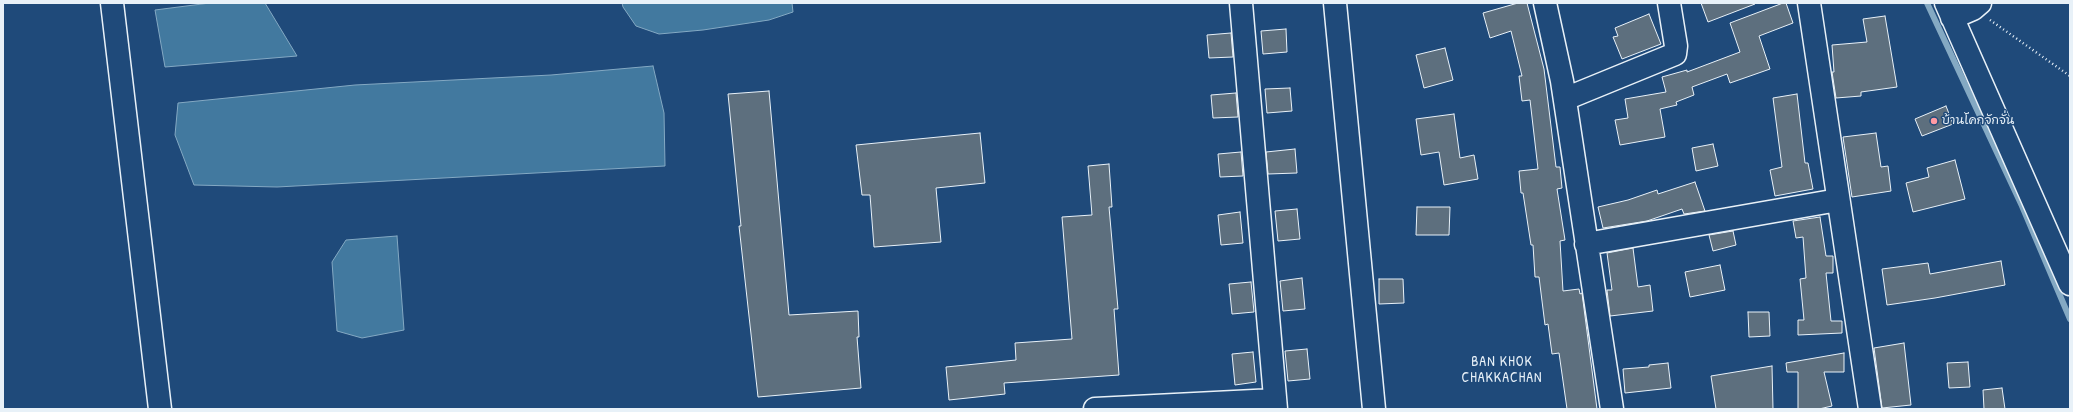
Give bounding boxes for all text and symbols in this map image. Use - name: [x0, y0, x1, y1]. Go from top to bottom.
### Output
- place label: บ้านโคกจักจั่น: [1942, 114, 2014, 128]
- marker: บ้านโคกจักจั่น: [1929, 116, 1939, 126]
- district label: BAN KHOK CHAKKACHAN: [1461, 354, 1543, 386]

